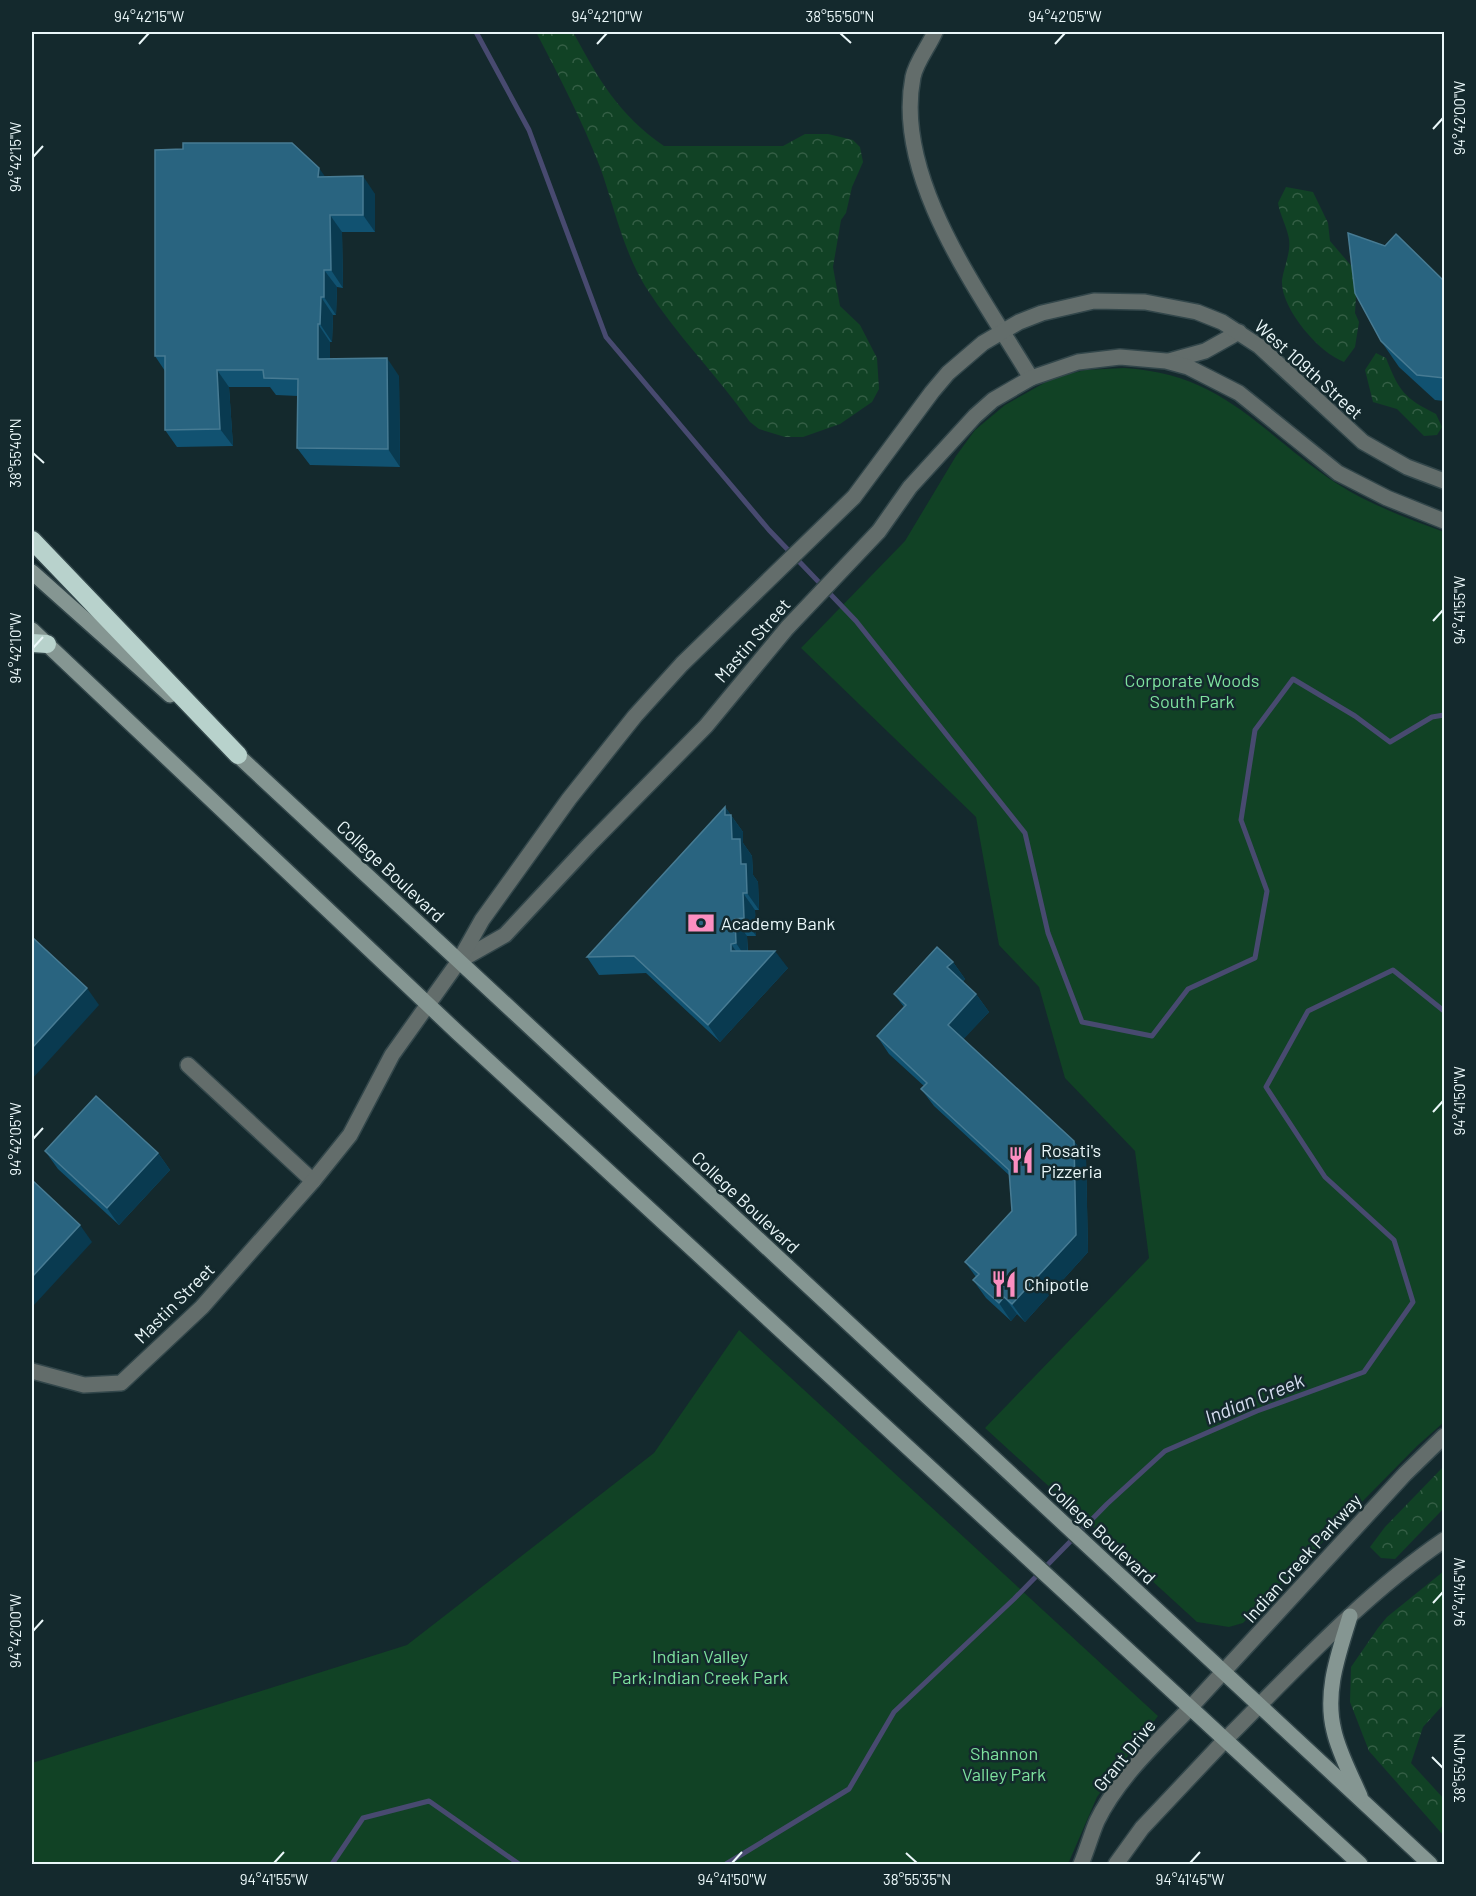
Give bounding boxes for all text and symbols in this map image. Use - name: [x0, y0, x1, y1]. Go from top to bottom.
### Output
- text: 94°42'15"W: [114, 7, 184, 25]
- text: 94°42'10"W: [572, 7, 642, 25]
- text: 38°55'50"N: [806, 7, 874, 25]
- text: 94°42'05"W: [1028, 7, 1102, 25]
- text: 94°42'00"W: [1450, 81, 1468, 155]
- text: 94°42'15"W: [6, 122, 24, 192]
- street label: West 109th Street: [1250, 315, 1368, 423]
- text: 38°55'40"N: [6, 418, 24, 488]
- text: 94°41'55"W: [1450, 576, 1468, 644]
- street label: Mastin Street: [709, 593, 795, 687]
- text: 94°42'10"W: [6, 613, 24, 683]
- park label: Corporate Woods South Park: [1124, 669, 1260, 712]
- street label: College Boulevard: [332, 815, 450, 927]
- bank icon: Academy Bank: [686, 908, 716, 938]
- place label: Academy Bank: [721, 912, 835, 934]
- text: 94°41'50"W: [1450, 1066, 1468, 1136]
- text: 94°42'05"W: [6, 1102, 24, 1176]
- place label: Rosati's Pizzeria: [1041, 1139, 1102, 1182]
- restaurant icon: Rosati's Pizzeria: [1006, 1145, 1036, 1175]
- street label: College Boulevard: [687, 1146, 805, 1258]
- street label: Mastin Street: [129, 1258, 219, 1348]
- restaurant icon: Chipotle: [989, 1269, 1019, 1299]
- place label: Chipotle: [1024, 1273, 1089, 1295]
- water label: Indian Creek: [1201, 1367, 1307, 1429]
- street label: College Boulevard: [1043, 1477, 1161, 1589]
- street label: Indian Creek Parkway: [1238, 1489, 1366, 1627]
- text: 94°41'45"W: [1450, 1558, 1468, 1626]
- text: 94°42'00"W: [6, 1594, 24, 1668]
- park label: Indian Valley Park;Indian Creek Park: [612, 1645, 788, 1688]
- street label: Grant Drive: [1088, 1714, 1160, 1796]
- text: 38°55'40"N: [1450, 1733, 1468, 1803]
- park label: Shannon Valley Park: [962, 1742, 1046, 1785]
- text: 94°41'55"W: [240, 1870, 308, 1888]
- text: 94°41'50"W: [697, 1870, 767, 1888]
- text: 38°55'35"N: [883, 1870, 951, 1888]
- text: 94°41'45"W: [1156, 1870, 1224, 1888]

